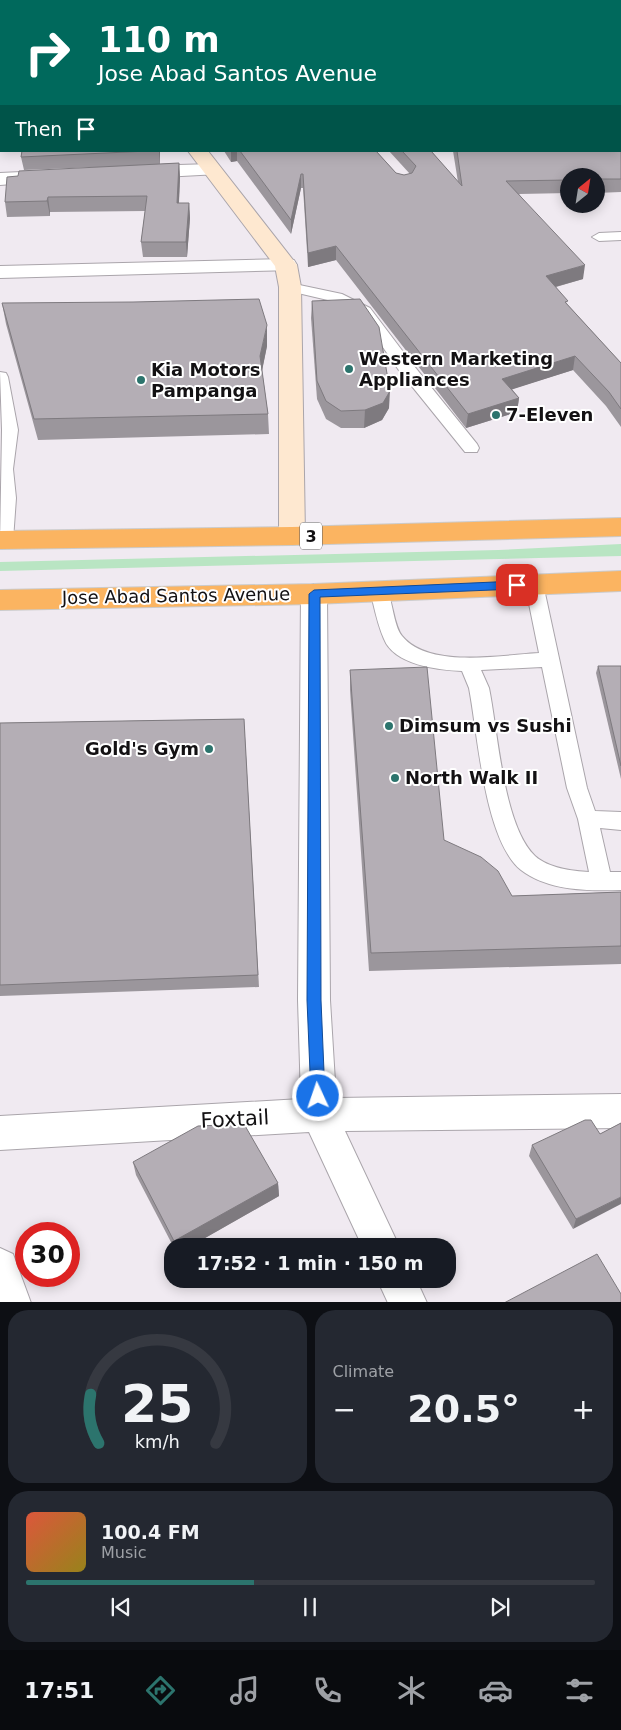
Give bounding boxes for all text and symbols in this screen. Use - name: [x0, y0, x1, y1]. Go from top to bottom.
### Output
- icon: right: [15, 20, 80, 85]
- text: 110 m: [98, 20, 220, 60]
- text: Jose Abad Santos Avenue: [98, 61, 377, 86]
- icon: arrive: [72, 115, 100, 143]
- text: Then: [15, 118, 62, 140]
- north arrow: [560, 168, 605, 212]
- map controls: [560, 168, 605, 213]
- place label: Western Marketing Appliances: [359, 348, 553, 390]
- place label: Kia Motors Pampanga: [151, 359, 260, 401]
- marker: Western Marketing Appliances: [343, 363, 355, 375]
- marker: Kia Motors Pampanga: [135, 374, 147, 386]
- place label: 7-Eleven: [506, 404, 593, 425]
- marker: 7-Eleven: [490, 409, 502, 421]
- road number: 3: [300, 522, 322, 550]
- pin: [496, 564, 538, 606]
- icon: arrive: [503, 571, 531, 599]
- street label: Jose Abad Santos Avenue: [61, 583, 290, 608]
- place label: Dimsum vs Sushi: [399, 715, 572, 736]
- marker: Dimsum vs Sushi: [383, 720, 395, 732]
- place label: Gold's Gym: [85, 738, 199, 759]
- marker: Gold's Gym: [203, 743, 215, 755]
- place label: North Walk II: [405, 767, 538, 788]
- marker: North Walk II: [389, 772, 401, 784]
- position arrow: [291, 1069, 343, 1121]
- street label: Foxtail: [200, 1105, 270, 1133]
- speed limit sign: 30: [15, 1222, 80, 1287]
- text: 17:52 · 1 min · 150 m: [196, 1252, 424, 1274]
- text: Climate: [333, 1362, 394, 1381]
- text: 25: [121, 1374, 193, 1434]
- text: 20.5°: [407, 1387, 520, 1431]
- text: −: [333, 1393, 356, 1426]
- text: +: [572, 1393, 595, 1426]
- text: km/h: [135, 1431, 180, 1452]
- text: 100.4 FM: [101, 1521, 200, 1543]
- text: Music: [101, 1543, 147, 1562]
- icon: previous: [107, 1593, 135, 1621]
- icon: pause: [296, 1593, 324, 1621]
- icon: next: [486, 1593, 514, 1621]
- icon: directions: [143, 1673, 178, 1708]
- icon: music: [227, 1673, 262, 1708]
- icon: phone: [310, 1673, 345, 1708]
- icon: climate: [394, 1673, 429, 1708]
- icon: car: [478, 1673, 513, 1708]
- icon: filters: [562, 1673, 597, 1708]
- text: 17:51: [24, 1678, 94, 1703]

